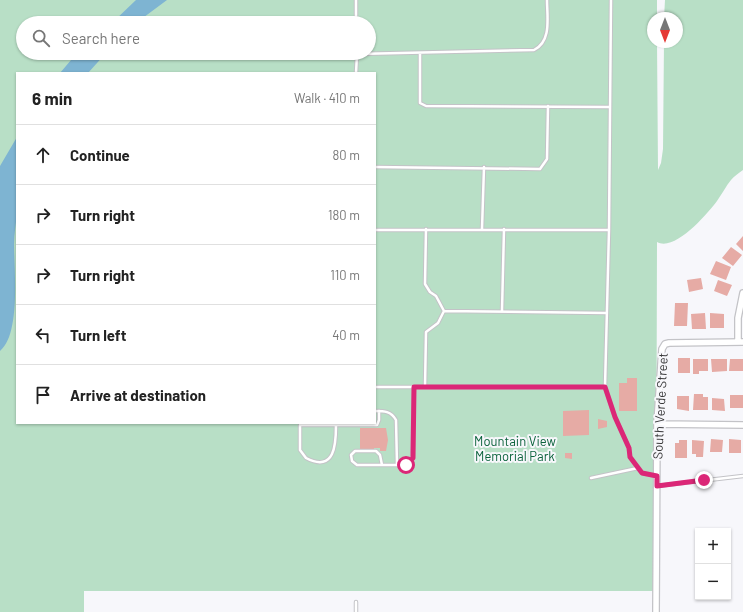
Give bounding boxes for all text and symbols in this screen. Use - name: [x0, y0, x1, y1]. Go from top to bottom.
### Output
- north arrow: [647, 12, 683, 48]
- search box: [16, 16, 376, 60]
- icon: search: [30, 27, 52, 49]
- text: Search here: [62, 29, 140, 47]
- text: 6 min: [32, 88, 72, 108]
- text: Walk · 410 m: [294, 90, 360, 106]
- icon: ahead: [32, 144, 54, 166]
- text: Continue: [70, 146, 130, 164]
- text: 80 m: [333, 147, 360, 163]
- icon: right: [32, 204, 54, 226]
- text: Turn right: [70, 206, 135, 224]
- text: 180 m: [328, 207, 360, 223]
- icon: right: [32, 264, 54, 286]
- text: Turn right: [70, 266, 135, 284]
- text: 110 m: [330, 267, 360, 283]
- icon: left: [32, 324, 54, 346]
- text: Turn left: [70, 326, 126, 344]
- text: 40 m: [332, 327, 360, 343]
- street label: South Verde Street: [649, 352, 671, 460]
- icon: arrive: [32, 384, 54, 406]
- text: Arrive at destination: [70, 386, 206, 404]
- park label: Mountain View Memorial Park: [474, 433, 556, 464]
- route start: [397, 456, 415, 474]
- route end: [695, 471, 713, 489]
- map controls: [695, 528, 731, 600]
- button: +: [695, 528, 731, 564]
- button: −: [695, 564, 731, 600]

